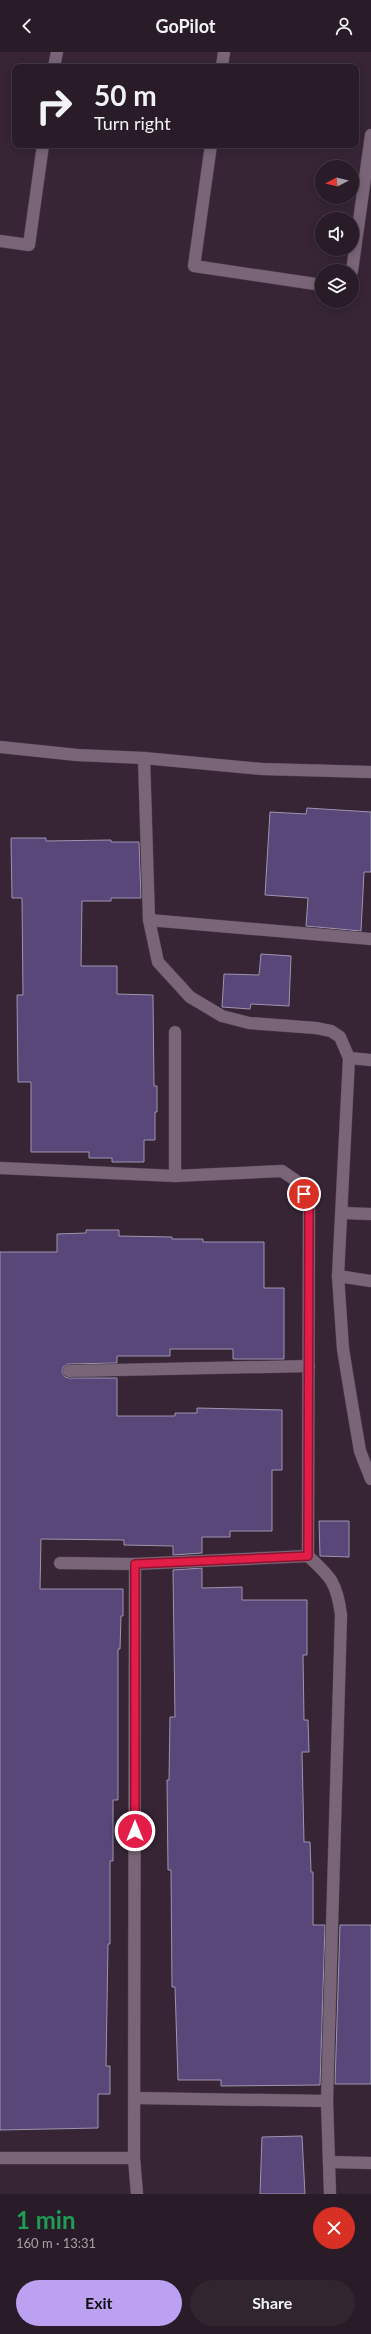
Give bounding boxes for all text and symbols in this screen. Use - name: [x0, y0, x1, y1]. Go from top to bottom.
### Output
- icon: back: [16, 15, 38, 37]
- text: GoPilot: [155, 15, 216, 37]
- icon: person: [333, 15, 355, 37]
- text: 50 m: [94, 78, 157, 112]
- icon: right: [28, 80, 80, 132]
- text: Turn right: [94, 112, 171, 134]
- north arrow: [315, 160, 359, 204]
- map controls: [315, 160, 359, 308]
- button: sound: [315, 212, 359, 256]
- button: layers: [315, 264, 359, 308]
- pin: [287, 1177, 321, 1211]
- icon: arrive: [293, 1183, 315, 1205]
- position arrow: [114, 1810, 156, 1852]
- text: 1 min: [16, 2205, 76, 2234]
- button: close: [313, 2207, 355, 2249]
- text: 160 m · 13:31: [16, 2235, 96, 2251]
- button: Exit: [16, 2280, 182, 2326]
- button: Share: [190, 2280, 355, 2326]

